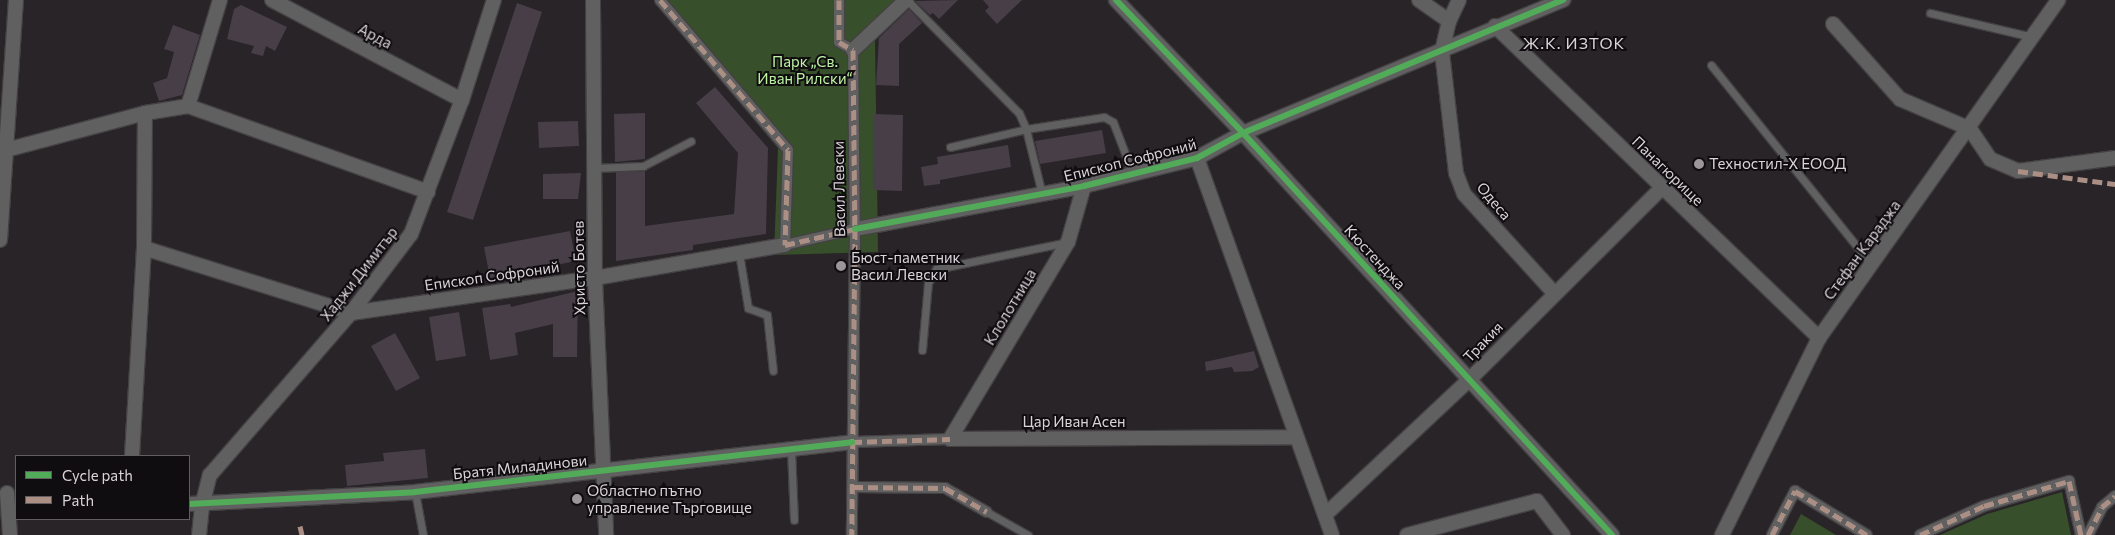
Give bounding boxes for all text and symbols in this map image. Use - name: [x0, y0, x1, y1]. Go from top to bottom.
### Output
- street label: Арда: [355, 20, 395, 52]
- district label: Ж.К. ИЗТОК: [1521, 33, 1627, 53]
- park label: Парк „Св. Иван Рилски“: [757, 52, 853, 87]
- street label: Панагюрище: [1629, 133, 1707, 209]
- street label: Епископ Софроний: [1062, 135, 1198, 185]
- street label: Васил Левски: [829, 141, 849, 237]
- place label: Техностил-Х ЕООД: [1709, 155, 1846, 173]
- marker: Техностил-Х ЕООД: [1693, 158, 1705, 170]
- street label: Одеса: [1473, 178, 1515, 224]
- street label: Стефан Караджа: [1820, 197, 1904, 303]
- street label: Христо Ботев: [569, 220, 589, 316]
- street label: Кюстенджа: [1341, 221, 1409, 293]
- street label: Хаджи Димитър: [317, 223, 401, 325]
- place label: Бюст-паметник Васил Левски: [851, 248, 961, 283]
- street label: Епископ Софроний: [423, 258, 561, 294]
- marker: Бюст-паметник Васил Левски: [835, 260, 847, 272]
- street label: Клолотница: [980, 266, 1040, 348]
- street label: Тракия: [1459, 318, 1507, 366]
- street label: Цар Иван Асен: [1022, 413, 1126, 431]
- street label: Братя Миладинови: [452, 451, 588, 483]
- legend: [15, 455, 190, 520]
- text: Cycle path: [62, 466, 133, 484]
- place label: Областно пътно управление Търговище: [587, 481, 752, 516]
- text: Path: [62, 491, 94, 509]
- marker: Областно пътно управление Търговище: [571, 493, 583, 505]

